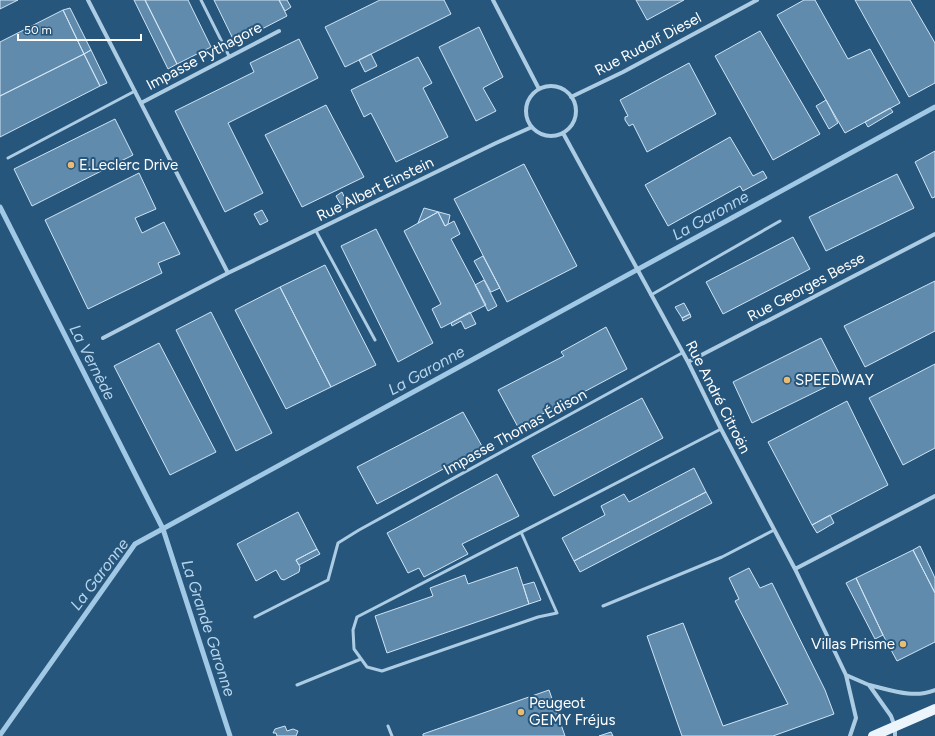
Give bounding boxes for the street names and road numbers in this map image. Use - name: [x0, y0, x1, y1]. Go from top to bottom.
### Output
- street label: Rue Rudolf Diesel: [592, 8, 704, 80]
- street label: Impasse Pythagore: [143, 18, 265, 94]
- street label: Rue Albert Einstein: [314, 153, 436, 225]
- street label: Rue Georges Besse: [744, 248, 868, 326]
- street label: Rue André Citroën: [682, 338, 754, 456]
- street label: Impasse Thomas Édison: [440, 385, 590, 479]

